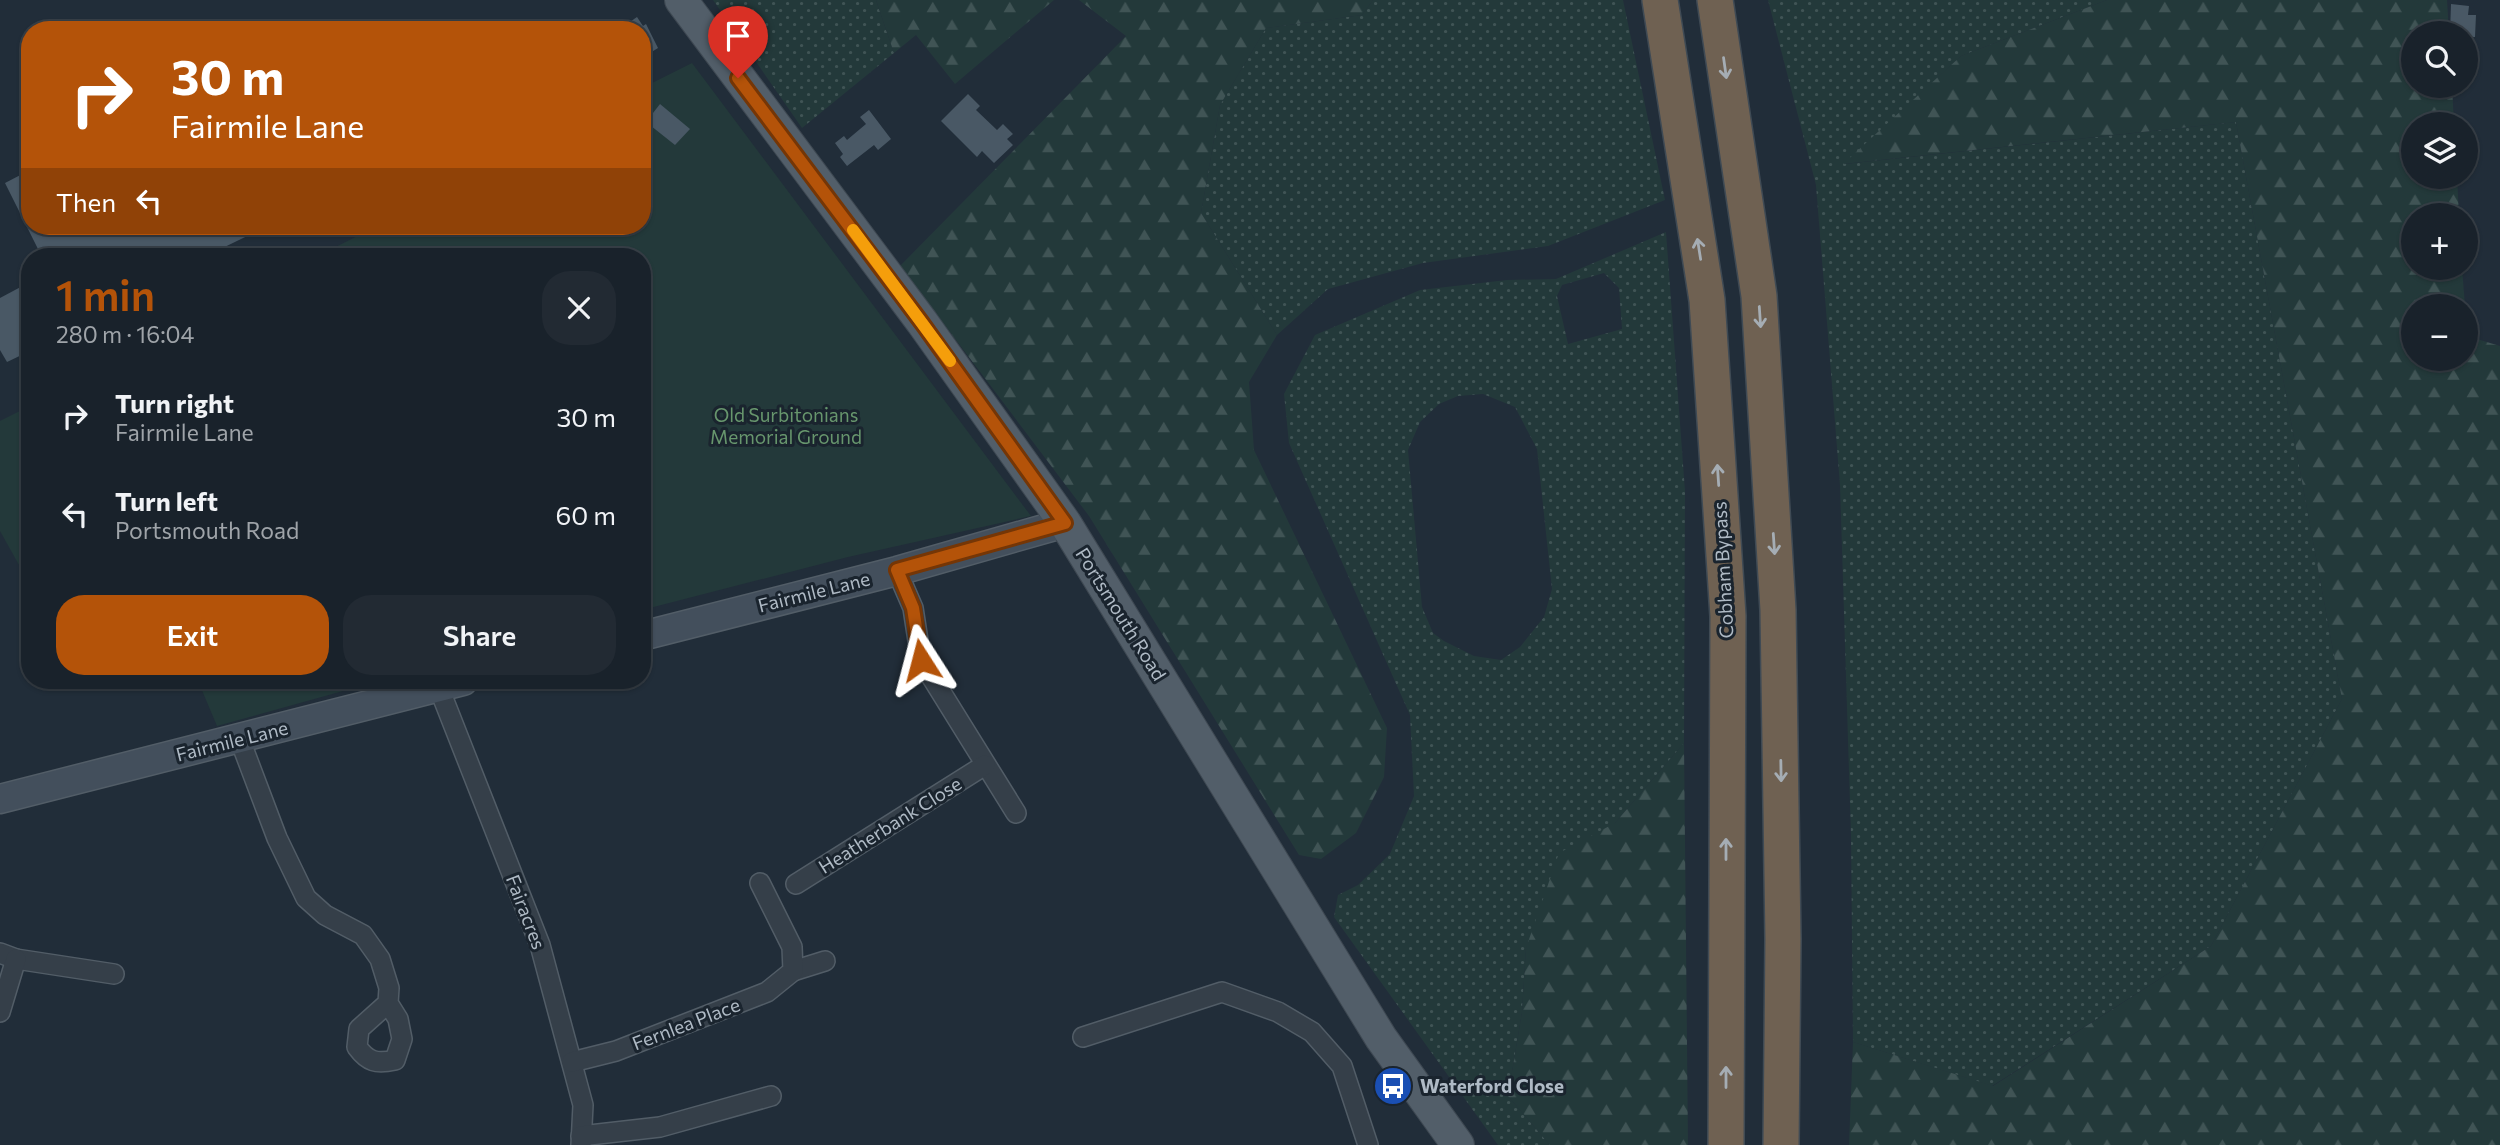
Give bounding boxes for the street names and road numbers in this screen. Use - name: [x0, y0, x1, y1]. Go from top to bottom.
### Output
- street label: Cobham Bypass: [1707, 501, 1738, 639]
- street label: Portsmouth Road: [1071, 543, 1172, 684]
- street label: Fairmile Lane: [755, 566, 872, 617]
- street label: Fairmile Lane: [173, 715, 290, 766]
- street label: Heatherbank Close: [814, 771, 965, 878]
- street label: Fairacres: [502, 871, 551, 952]
- street label: Fernlea Place: [629, 992, 743, 1055]

